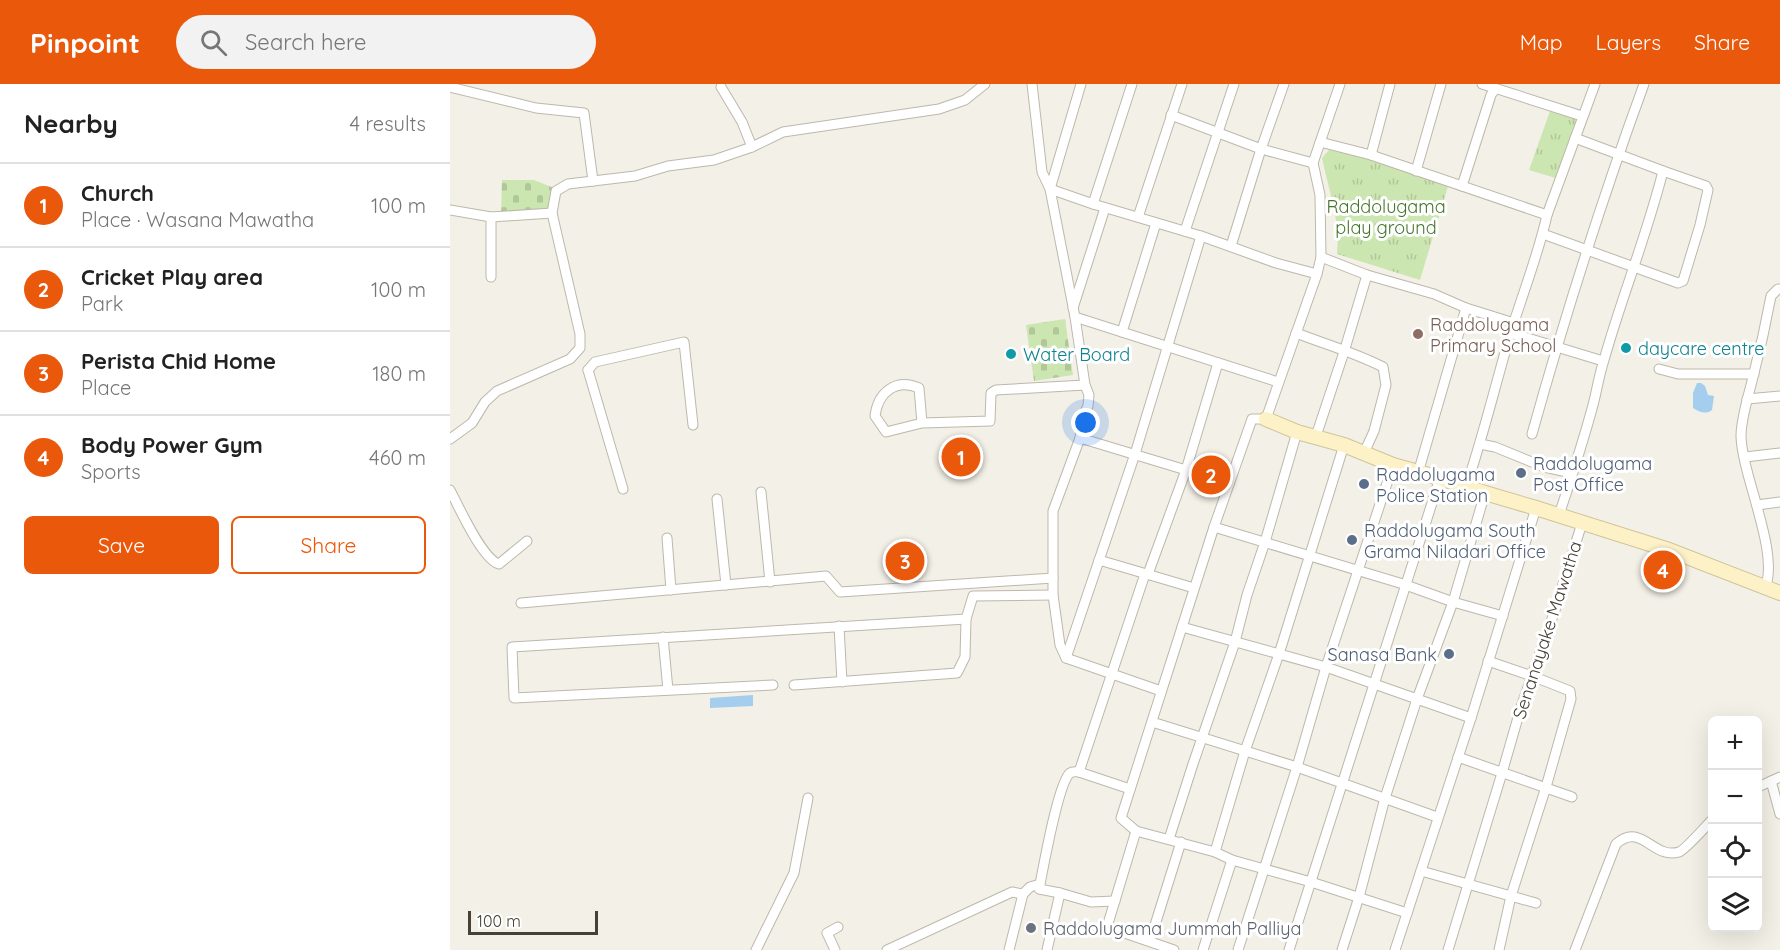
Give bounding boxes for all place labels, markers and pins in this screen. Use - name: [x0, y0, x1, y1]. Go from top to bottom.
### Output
- place label: Raddolugama Primary School: [1430, 313, 1556, 357]
- marker: Raddolugama Primary School: [1411, 327, 1425, 341]
- place label: daycare centre: [1638, 337, 1765, 360]
- marker: daycare centre: [1619, 341, 1633, 355]
- place label: Water Board: [1023, 343, 1130, 366]
- marker: Water Board: [1004, 347, 1018, 361]
- pin: 1: [942, 434, 980, 479]
- pin: 2: [1192, 452, 1230, 498]
- place label: Raddolugama Post Office: [1533, 452, 1652, 496]
- place label: Raddolugama Police Station: [1376, 463, 1495, 507]
- marker: Raddolugama Post Office: [1514, 466, 1528, 480]
- marker: Raddolugama Police Station: [1357, 477, 1371, 491]
- place label: Raddolugama South Grama Niladari Office: [1364, 519, 1546, 563]
- marker: Raddolugama South Grama Niladari Office: [1345, 533, 1359, 547]
- pin: 3: [886, 538, 924, 584]
- pin: 4: [1644, 548, 1682, 592]
- place label: Sanasa Bank: [1328, 643, 1437, 666]
- marker: Sanasa Bank: [1442, 647, 1456, 661]
- place label: Raddolugama Jummah Palliya: [1043, 917, 1301, 940]
- marker: Raddolugama Jummah Palliya: [1024, 921, 1038, 935]

